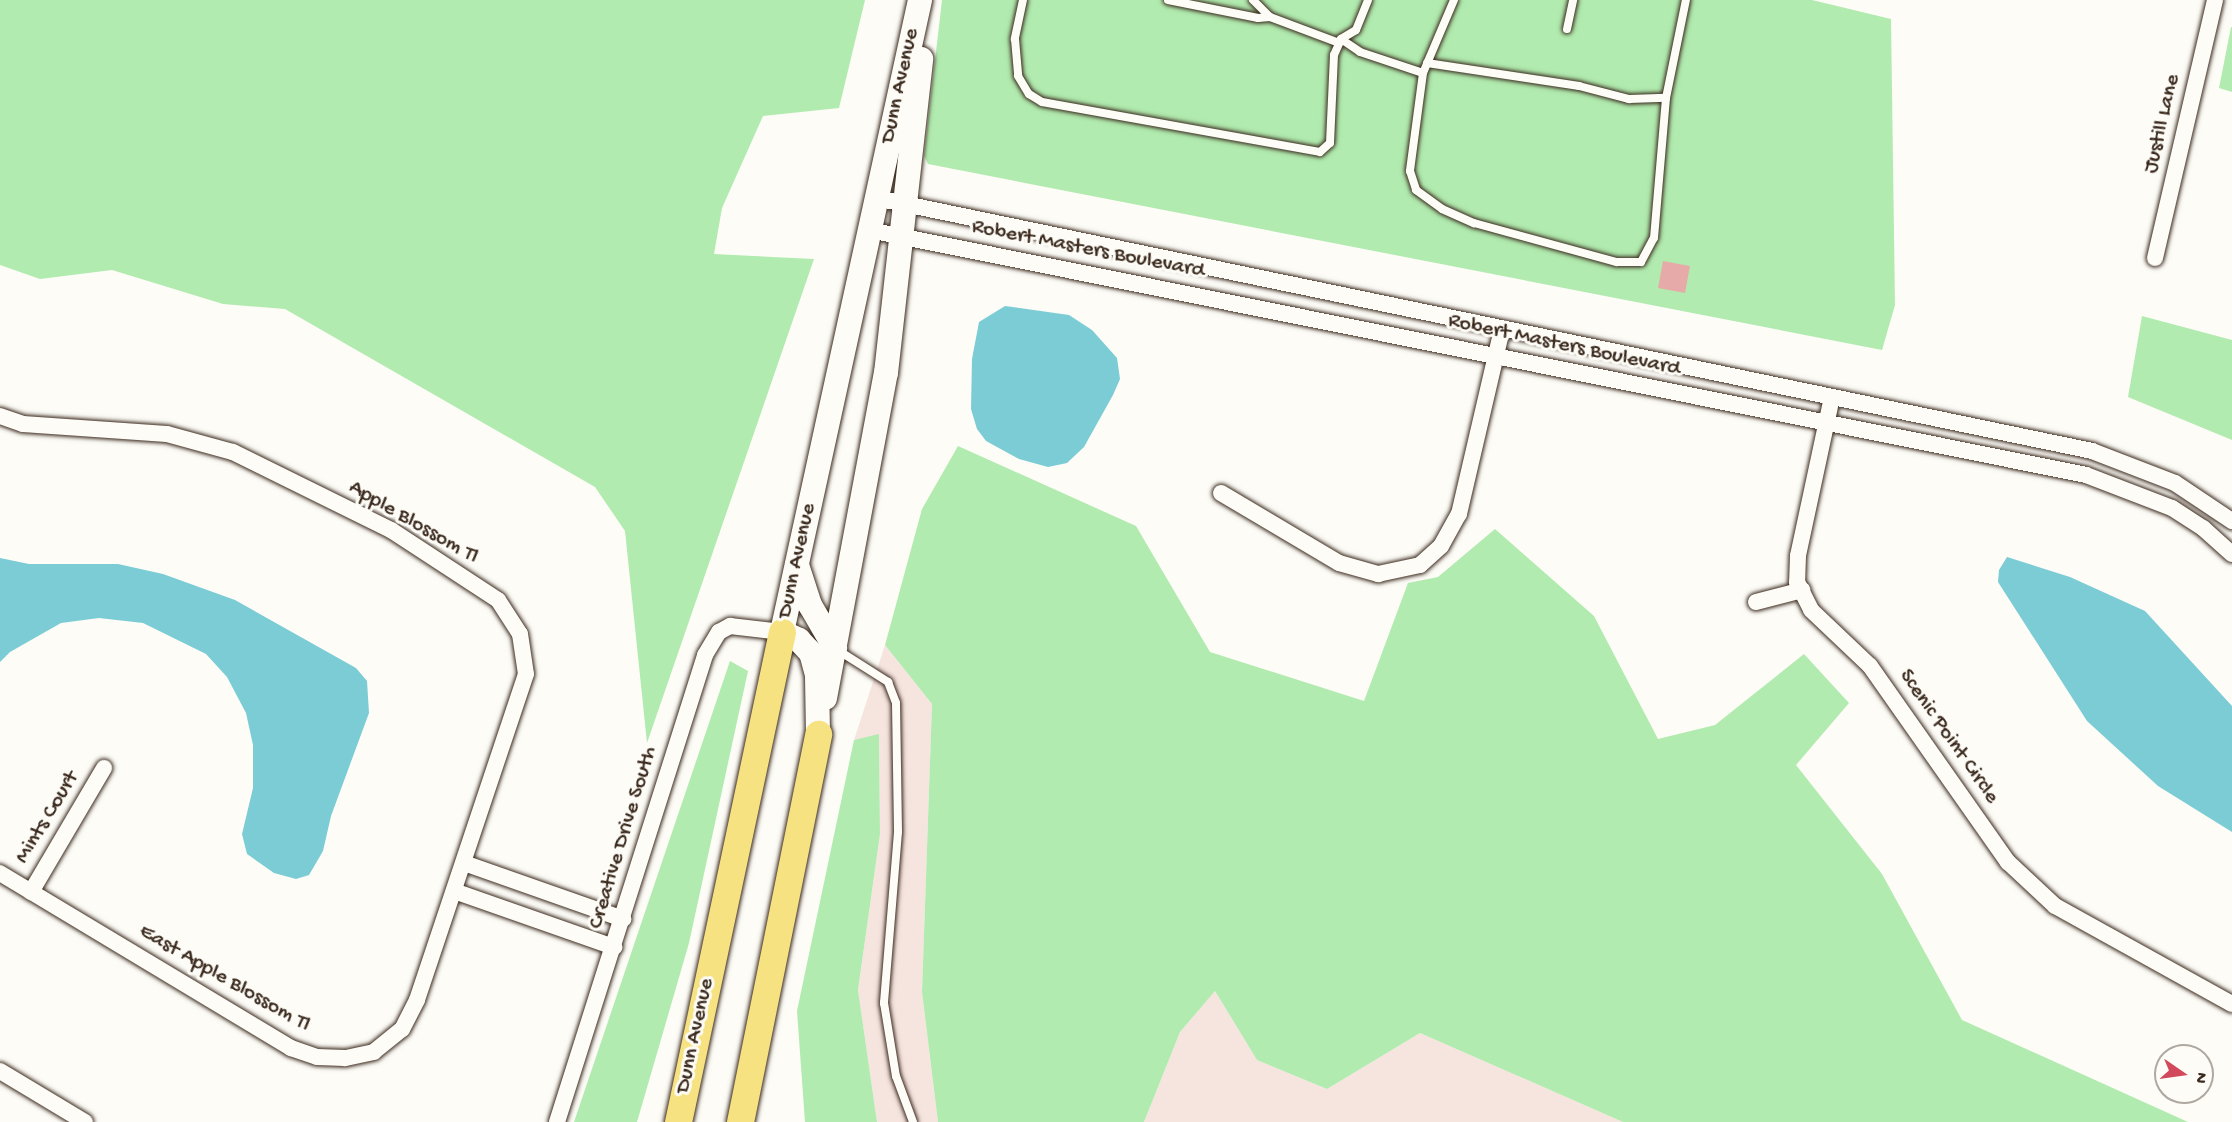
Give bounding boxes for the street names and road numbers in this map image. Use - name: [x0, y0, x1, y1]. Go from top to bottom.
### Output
- street label: Dunn Avenue: [876, 26, 926, 146]
- street label: Justill Lane: [2139, 72, 2187, 176]
- street label: Robert Masters Boulevard: [969, 214, 1207, 286]
- street label: Robert Masters Boulevard: [1446, 308, 1682, 384]
- street label: Apple Blossom Tl: [343, 475, 483, 571]
- street label: Dunn Avenue: [773, 501, 823, 621]
- street label: Scenic Point Circle: [1892, 665, 2004, 809]
- street label: Creative Drive South: [584, 744, 664, 932]
- street label: Mints Court: [10, 767, 86, 869]
- street label: East Apple Blossom Tl: [134, 919, 314, 1039]
- street label: Dunn Avenue: [671, 976, 721, 1096]

